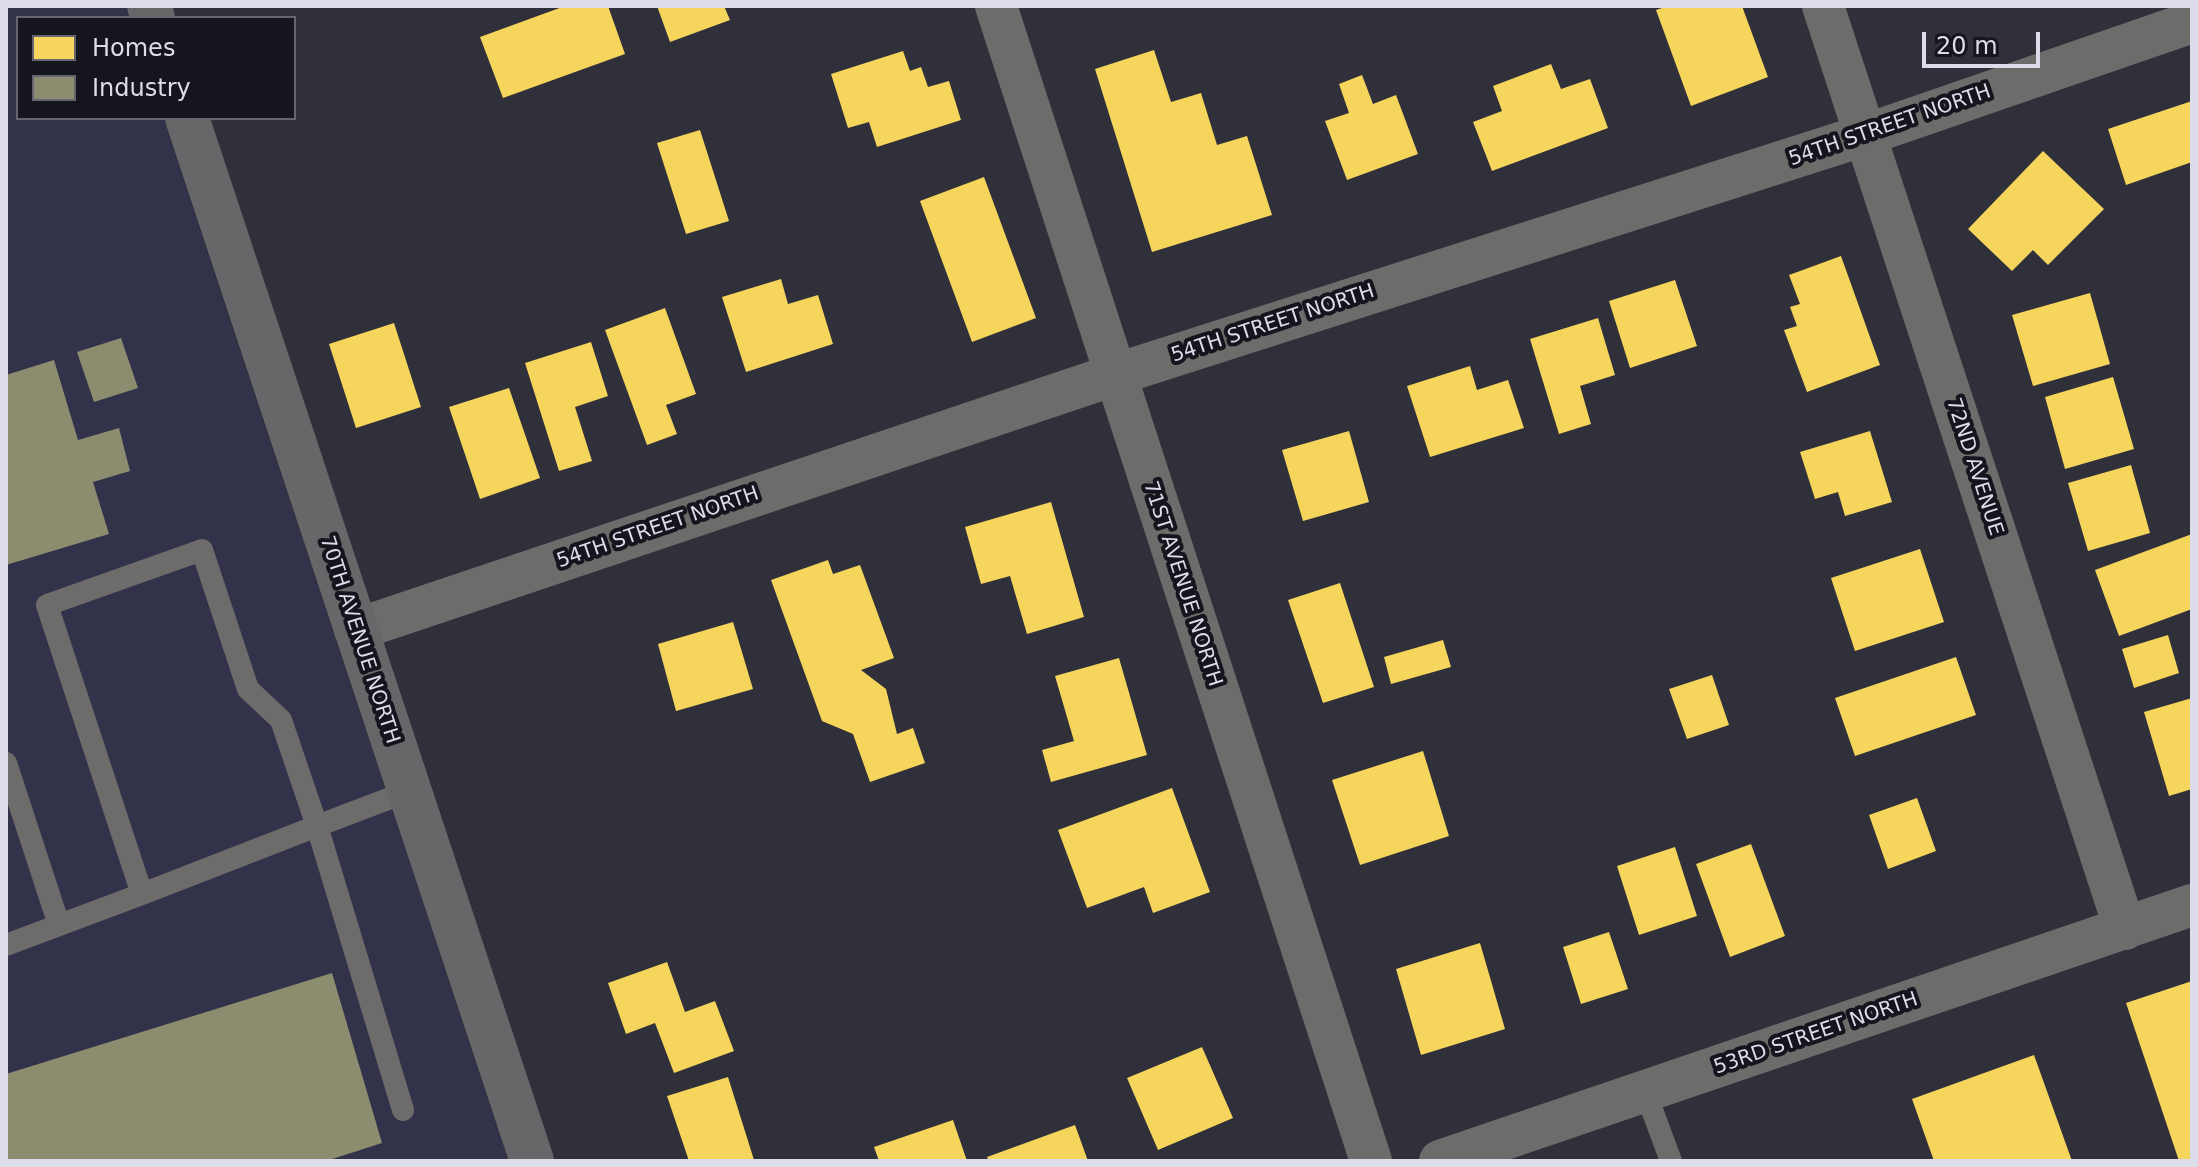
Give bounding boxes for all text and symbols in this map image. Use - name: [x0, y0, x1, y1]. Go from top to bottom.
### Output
- legend: [16, 16, 296, 120]
- scale bar: [1926, 16, 2044, 66]
- text: 20 m: [1936, 32, 1998, 60]
- text: Homes: [92, 34, 175, 62]
- text: Industry: [92, 74, 191, 102]
- street label: 54TH STREET NORTH: [1786, 80, 1994, 172]
- street label: 54TH STREET NORTH: [1168, 280, 1378, 368]
- street label: 72ND AVENUE: [1940, 395, 2008, 539]
- street label: 71ST AVENUE NORTH: [1137, 478, 1227, 690]
- street label: 54TH STREET NORTH: [554, 482, 762, 574]
- street label: 70TH AVENUE NORTH: [314, 533, 404, 747]
- street label: 53RD STREET NORTH: [1711, 988, 1921, 1080]

